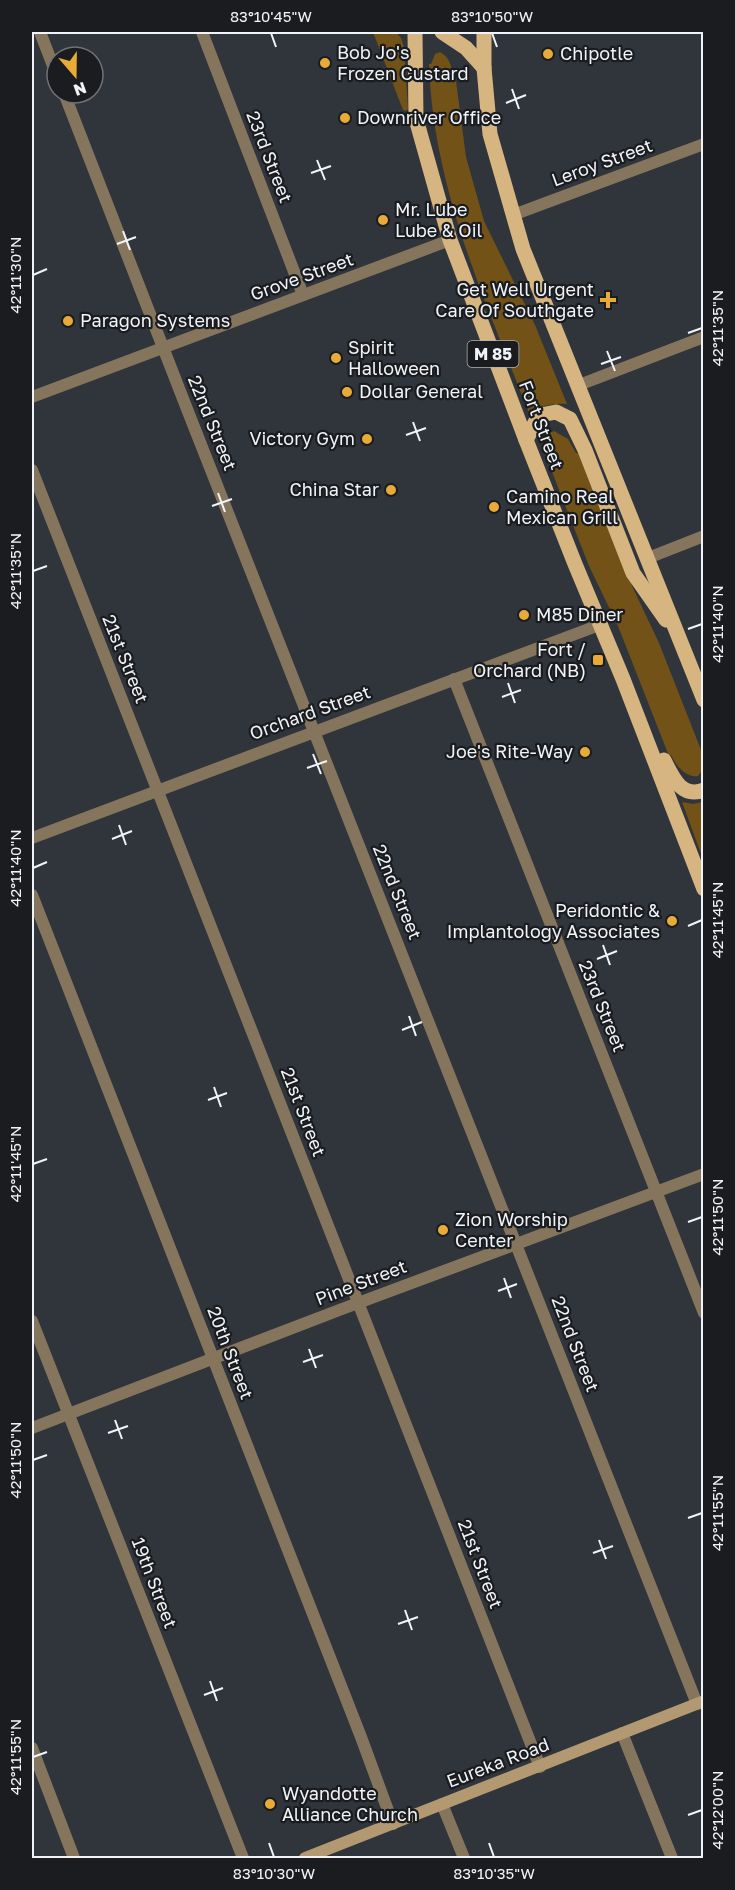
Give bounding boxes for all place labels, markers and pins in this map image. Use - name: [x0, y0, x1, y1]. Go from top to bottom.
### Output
- place label: Bob Jo's Frozen Custard: [337, 41, 469, 84]
- place label: Chipotle: [560, 42, 633, 64]
- marker: Chipotle: [541, 47, 555, 61]
- marker: Bob Jo's Frozen Custard: [318, 56, 332, 70]
- place label: Downriver Office: [357, 106, 501, 128]
- marker: Downriver Office: [338, 111, 352, 125]
- place label: Mr. Lube Lube & Oil: [395, 198, 483, 241]
- marker: Mr. Lube Lube & Oil: [376, 213, 390, 227]
- place label: Get Well Urgent Care Of Southgate: [435, 278, 594, 321]
- marker: Get Well Urgent Care Of Southgate: [599, 291, 617, 309]
- place label: Paragon Systems: [80, 309, 230, 331]
- marker: Paragon Systems: [61, 314, 75, 328]
- place label: Spirit Halloween: [348, 336, 440, 379]
- marker: Spirit Halloween: [329, 351, 343, 365]
- place label: Dollar General: [359, 380, 483, 402]
- marker: Dollar General: [340, 385, 354, 399]
- place label: Victory Gym: [249, 427, 355, 449]
- marker: Victory Gym: [360, 432, 374, 446]
- place label: China Star: [290, 478, 379, 500]
- marker: China Star: [384, 483, 398, 497]
- place label: Camino Real Mexican Grill: [506, 485, 618, 528]
- marker: Camino Real Mexican Grill: [487, 500, 501, 514]
- place label: M85 Diner: [536, 603, 623, 625]
- marker: M85 Diner: [517, 608, 531, 622]
- place label: Fort / Orchard (NB): [473, 638, 586, 681]
- marker: Fort / Orchard (NB): [591, 653, 605, 667]
- place label: Joe's Rite-Way: [446, 740, 573, 762]
- marker: Joe's Rite-Way: [578, 745, 592, 759]
- place label: Peridontic & Implantology Associates: [447, 899, 660, 942]
- marker: Peridontic & Implantology Associates: [665, 914, 679, 928]
- place label: Zion Worship Center: [455, 1208, 568, 1251]
- marker: Zion Worship Center: [436, 1223, 450, 1237]
- place label: Wyandotte Alliance Church: [282, 1782, 418, 1825]
- marker: Wyandotte Alliance Church: [263, 1797, 277, 1811]

